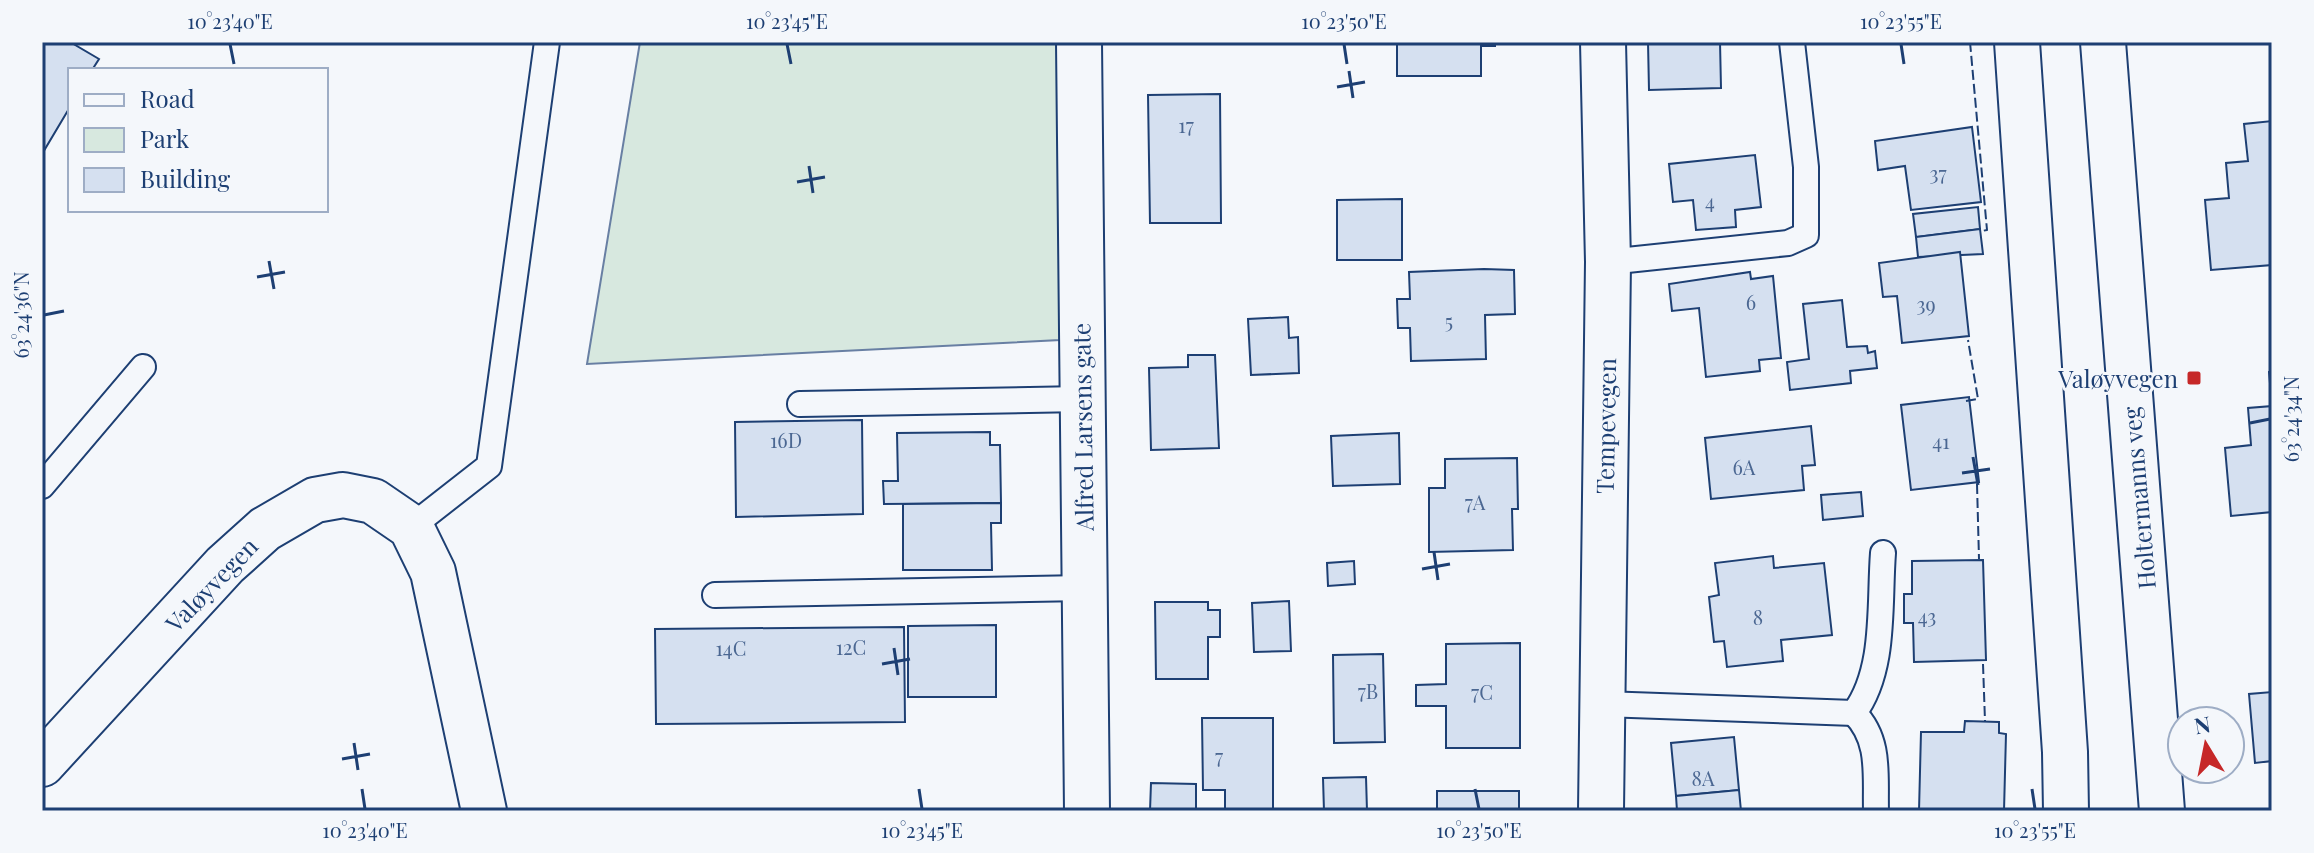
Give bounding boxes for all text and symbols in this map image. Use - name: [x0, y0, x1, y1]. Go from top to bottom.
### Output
- text: 10°23'40"E: [187, 7, 273, 34]
- text: 10°23'45"E: [746, 7, 828, 34]
- text: 10°23'50"E: [1301, 7, 1387, 34]
- text: 10°23'55"E: [1860, 7, 1942, 34]
- legend: [68, 68, 328, 212]
- text: Road: [140, 82, 195, 114]
- house number: 17: [1178, 111, 1194, 138]
- text: Park: [140, 122, 190, 154]
- house number: 37: [1929, 159, 1947, 186]
- text: Building: [140, 162, 231, 194]
- house number: 4: [1705, 187, 1715, 214]
- text: 63°24'36"N: [7, 272, 34, 359]
- house number: 6: [1746, 288, 1756, 315]
- house number: 39: [1916, 290, 1936, 317]
- house number: 5: [1445, 307, 1453, 334]
- street label: Alfred Larsens gate: [1064, 323, 1100, 532]
- street label: Tempevegen: [1588, 358, 1622, 494]
- place label: Valøyvegen: [2057, 362, 2178, 394]
- marker: Valøyvegen: [2185, 369, 2203, 387]
- text: 63°24'34"N: [2277, 376, 2304, 462]
- street label: Holtermanns veg: [2114, 405, 2162, 591]
- house number: 16D: [770, 426, 802, 453]
- house number: 41: [1932, 427, 1950, 454]
- house number: 6A: [1733, 453, 1756, 480]
- house number: 7A: [1465, 488, 1486, 515]
- street label: Valøyvegen: [157, 530, 264, 639]
- house number: 43: [1918, 602, 1936, 629]
- house number: 8: [1753, 603, 1763, 630]
- house number: 12C: [836, 633, 866, 660]
- house number: 14C: [715, 634, 747, 661]
- house number: 7B: [1358, 677, 1378, 704]
- house number: 7C: [1471, 678, 1493, 705]
- north arrow: [2166, 705, 2246, 785]
- text: N: [2192, 708, 2213, 740]
- house number: 7: [1215, 742, 1223, 769]
- house number: 8A: [1692, 764, 1715, 791]
- text: 10°23'40"E: [322, 816, 408, 843]
- text: 10°23'45"E: [881, 816, 963, 843]
- text: 10°23'50"E: [1436, 816, 1522, 843]
- text: 10°23'55"E: [1994, 816, 2076, 843]

